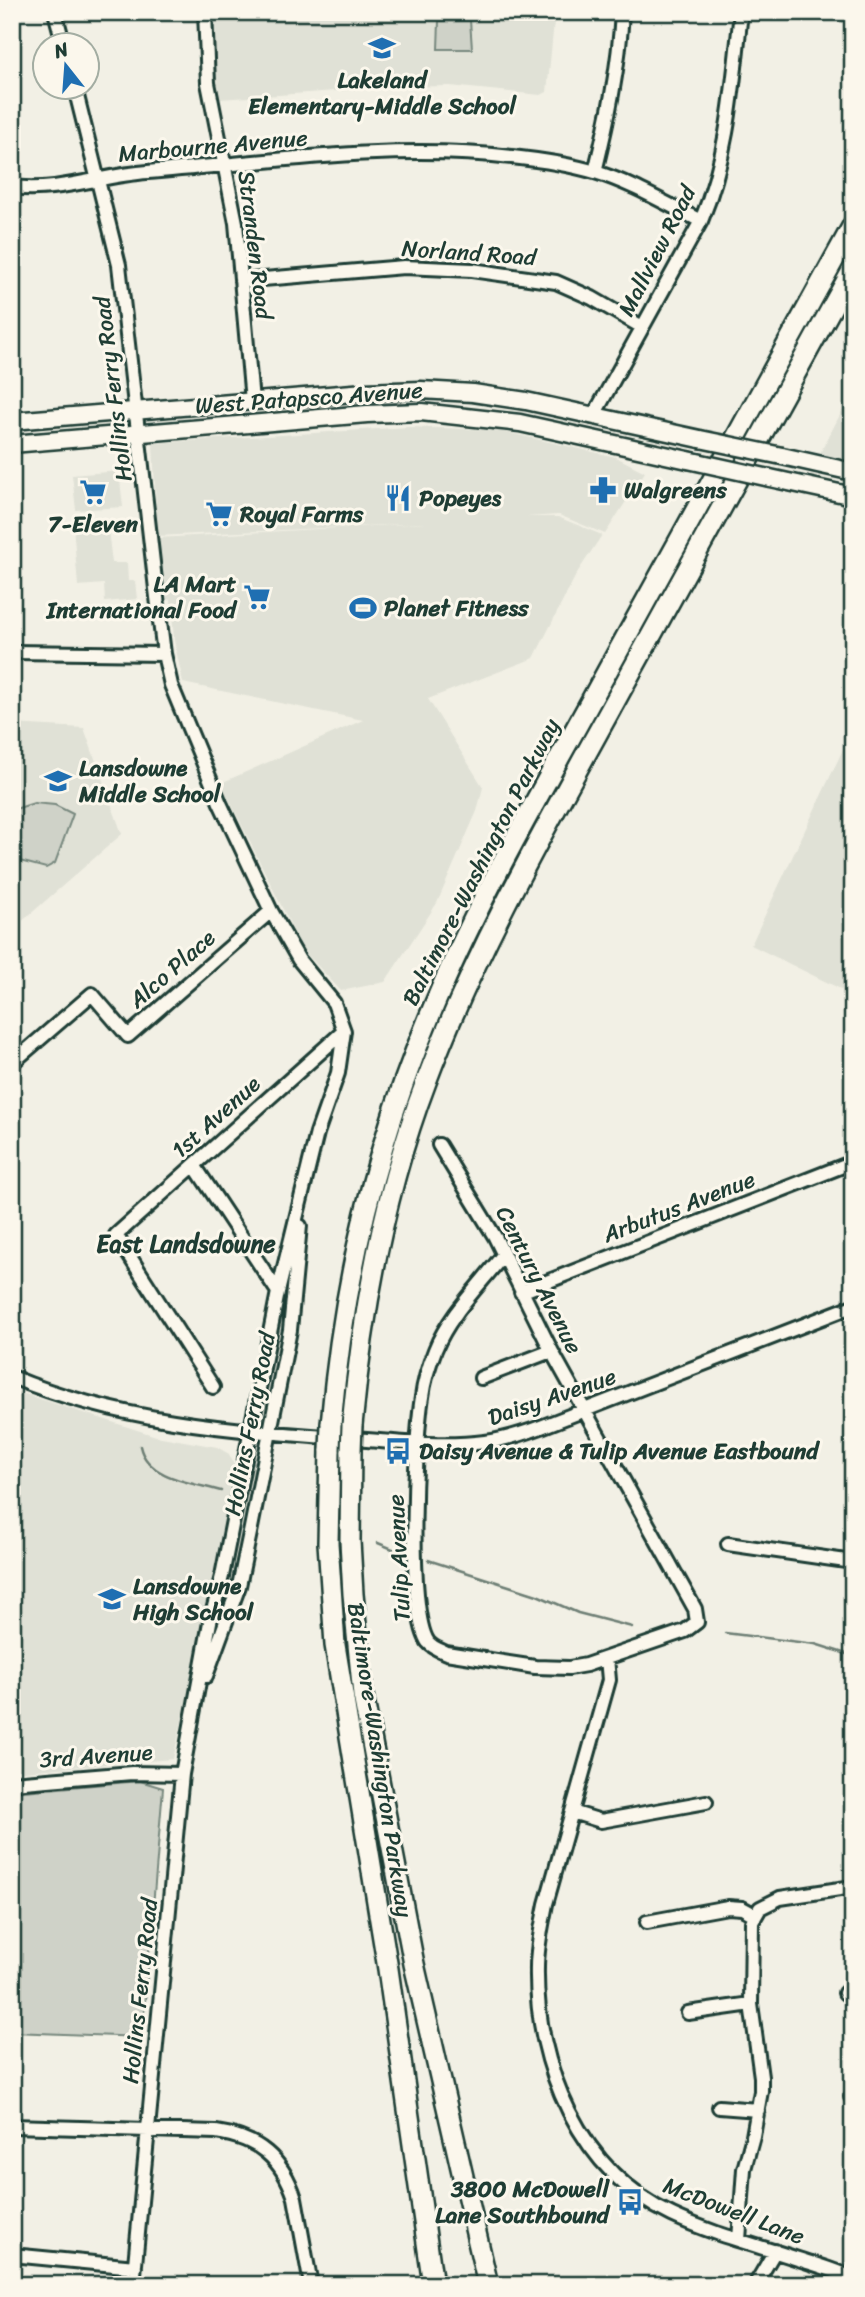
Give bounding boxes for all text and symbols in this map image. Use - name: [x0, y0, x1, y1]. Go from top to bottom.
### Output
- north arrow: [32, 32, 102, 102]
- text: N: [49, 32, 73, 68]
- school or university icon: Lakeland Elementary-Middle School: [367, 33, 397, 63]
- place label: Lakeland Elementary-Middle School: [248, 60, 517, 127]
- street label: Marbourne Avenue: [117, 117, 310, 175]
- street label: Stranden Road: [226, 168, 285, 323]
- street label: Mallview Road: [606, 176, 709, 324]
- street label: Norland Road: [400, 228, 540, 278]
- street label: Hollins Ferry Road: [81, 292, 145, 484]
- street label: West Patapsco Avenue: [194, 370, 424, 426]
- place label: Walgreens: [624, 470, 727, 511]
- pharmacy icon: Walgreens: [588, 475, 618, 505]
- supermarket icon: 7-Eleven: [78, 477, 108, 507]
- place label: Popeyes: [419, 478, 502, 519]
- restaurant icon: Popeyes: [383, 483, 413, 513]
- place label: Royal Farms: [239, 494, 364, 535]
- supermarket icon: Royal Farms: [204, 499, 234, 529]
- place label: 7-Eleven: [48, 504, 138, 545]
- place label: LA Mart International Food: [46, 564, 238, 631]
- supermarket icon: LA Mart International Food: [242, 582, 272, 612]
- place label: Planet Fitness: [384, 588, 530, 629]
- sports icon: Planet Fitness: [348, 593, 378, 623]
- street label: Baltimore-Washington Parkway: [391, 711, 572, 1013]
- place label: Lansdowne Middle School: [78, 748, 222, 815]
- school or university icon: Lansdowne Middle School: [43, 766, 73, 796]
- street label: Alco Place: [118, 919, 225, 1020]
- street label: 1st Avenue: [161, 1065, 271, 1169]
- street label: Arbutus Avenue: [596, 1159, 762, 1255]
- street label: Century Avenue: [484, 1199, 594, 1362]
- district label: East Landsdowne: [96, 1223, 276, 1265]
- street label: Hollins Ferry Road: [212, 1327, 288, 1519]
- street label: Daisy Avenue: [482, 1356, 622, 1438]
- place label: Daisy Avenue & Tulip Avenue Eastbound: [419, 1431, 820, 1472]
- bus stop icon: Daisy Avenue & Tulip Avenue Eastbound: [383, 1436, 413, 1466]
- street label: Tulip Avenue: [375, 1493, 423, 1623]
- place label: Lansdowne High School: [132, 1566, 255, 1633]
- school or university icon: Lansdowne High School: [97, 1584, 127, 1614]
- street label: Baltimore-Washington Parkway: [335, 1600, 425, 1920]
- street label: 3rd Avenue: [38, 1732, 154, 1780]
- street label: Hollins Ferry Road: [110, 1894, 170, 2086]
- street label: McDowell Lane: [657, 2165, 811, 2257]
- place label: 3800 McDowell Lane Southbound: [435, 2169, 611, 2236]
- bus stop icon: 3800 McDowell Lane Southbound: [615, 2187, 645, 2217]

